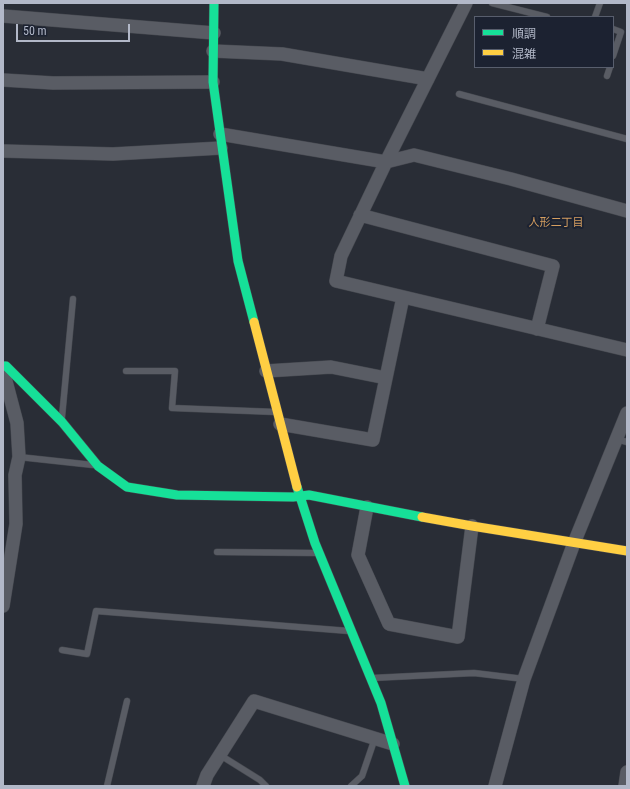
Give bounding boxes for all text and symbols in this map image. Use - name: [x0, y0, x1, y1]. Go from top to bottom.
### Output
- scale bar: [18, 16, 132, 42]
- legend: [474, 16, 614, 68]
- text: 50 m: [23, 24, 47, 38]
- text: 順調: [512, 27, 536, 41]
- text: 混雑: [512, 47, 536, 61]
- district label: 人形二丁目: [529, 216, 583, 230]

